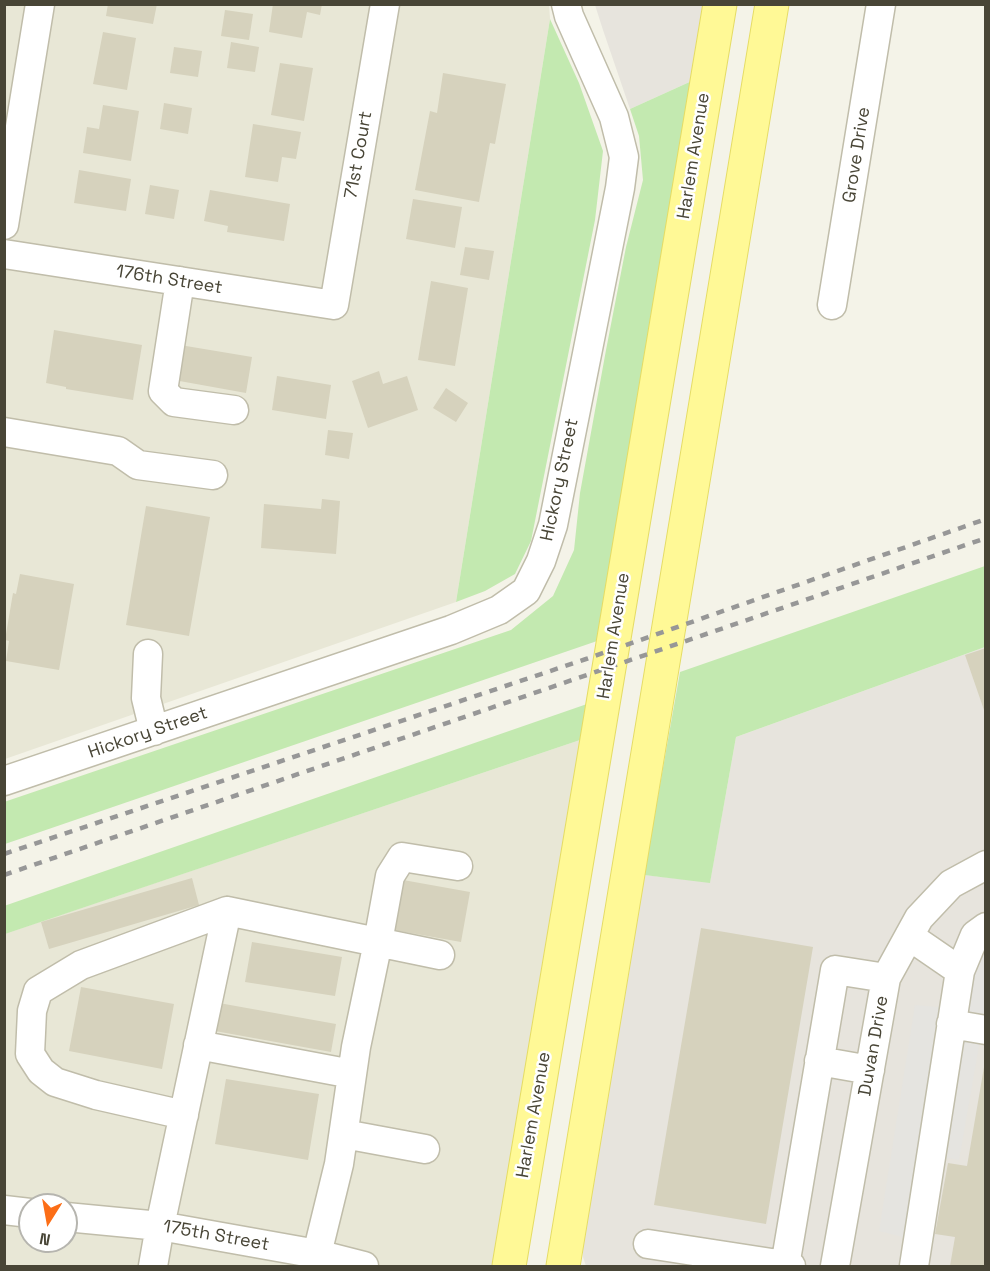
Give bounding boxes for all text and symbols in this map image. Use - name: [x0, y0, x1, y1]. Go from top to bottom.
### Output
- street label: Harlem Avenue: [673, 91, 715, 221]
- street label: Grove Drive: [839, 105, 875, 205]
- street label: 71st Court: [341, 110, 377, 200]
- street label: 176th Street: [114, 261, 224, 299]
- street label: Hickory Street: [536, 417, 584, 543]
- street label: Harlem Avenue: [593, 571, 635, 701]
- street label: Hickory Street: [86, 702, 210, 764]
- street label: Duvan Drive: [855, 994, 893, 1098]
- street label: Harlem Avenue: [512, 1050, 556, 1180]
- north arrow: [18, 1193, 78, 1253]
- street label: 175th Street: [161, 1216, 271, 1256]
- text: N: [38, 1228, 52, 1251]

